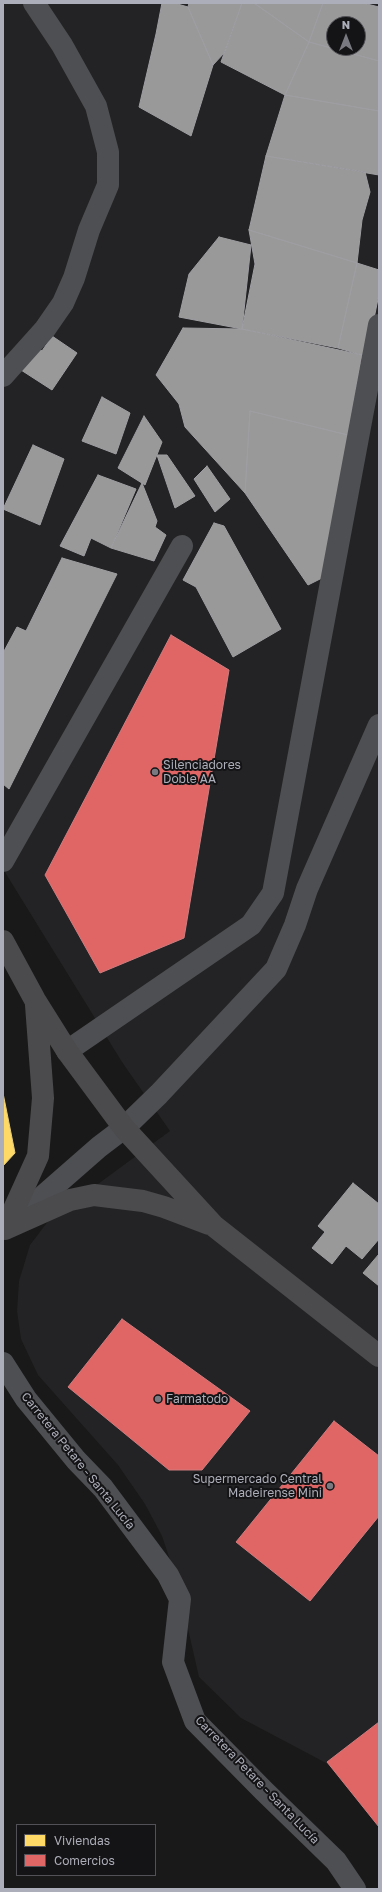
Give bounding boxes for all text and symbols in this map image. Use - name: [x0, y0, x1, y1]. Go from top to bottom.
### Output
- north arrow: [326, 16, 366, 56]
- text: N: [342, 18, 350, 31]
- place label: Silenciadores Doble AA: [163, 758, 241, 786]
- marker: Silenciadores Doble AA: [150, 767, 160, 777]
- street label: Carretera Petare - Santa Lucía: [18, 1390, 138, 1532]
- place label: Farmatodo: [166, 1392, 228, 1406]
- marker: Farmatodo: [153, 1394, 163, 1404]
- place label: Supermercado Central Madeirense Mini: [193, 1472, 322, 1500]
- marker: Supermercado Central Madeirense Mini: [325, 1481, 335, 1491]
- street label: Carretera Petare - Santa Lucía: [192, 1713, 322, 1847]
- legend: [16, 1824, 156, 1876]
- text: Viviendas: [54, 1833, 110, 1848]
- text: Comercios: [54, 1853, 115, 1868]

